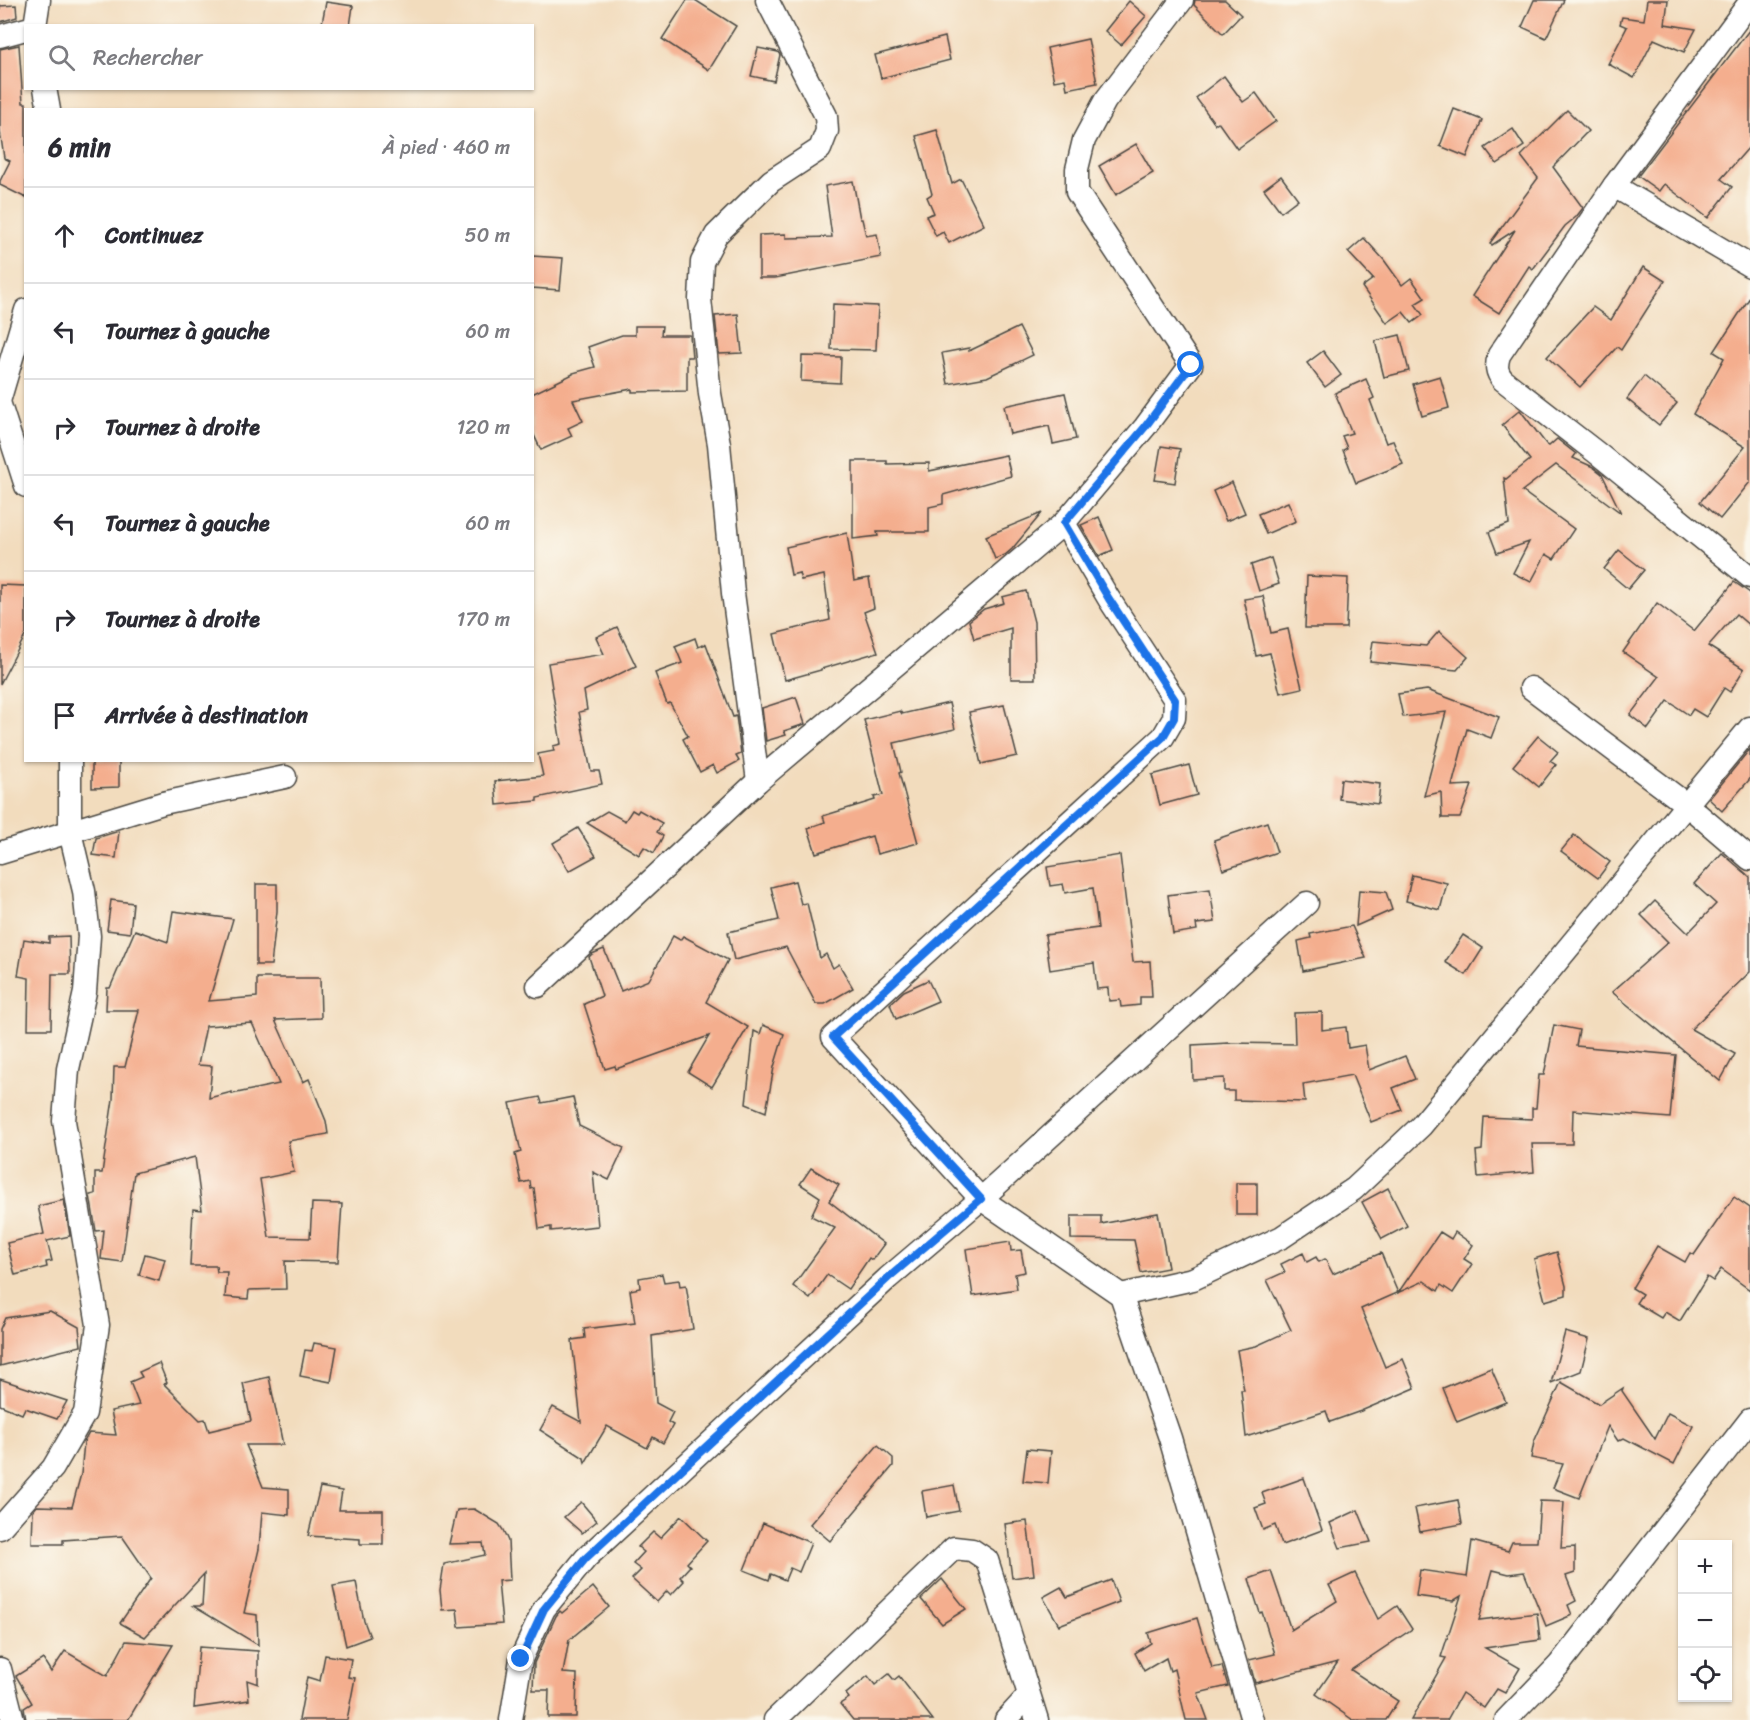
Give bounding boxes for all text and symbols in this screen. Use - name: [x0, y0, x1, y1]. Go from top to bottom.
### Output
- search box: [24, 24, 534, 90]
- text: Rechercher: [93, 38, 203, 77]
- icon: search: [45, 41, 78, 74]
- text: 6 min: [48, 124, 111, 170]
- text: À pied · 460 m: [382, 130, 510, 165]
- text: Continuez: [105, 216, 203, 255]
- text: 50 m: [465, 218, 510, 253]
- icon: ahead: [48, 219, 81, 252]
- text: Tournez à gauche: [105, 312, 270, 351]
- text: 60 m: [465, 314, 510, 349]
- icon: left: [48, 315, 81, 348]
- route start: [1177, 351, 1203, 377]
- text: Tournez à droite: [105, 408, 260, 447]
- text: 120 m: [457, 410, 510, 445]
- icon: right: [48, 411, 81, 444]
- text: Tournez à gauche: [105, 504, 270, 543]
- text: 60 m: [465, 506, 510, 541]
- icon: left: [48, 507, 81, 540]
- text: Tournez à droite: [105, 600, 260, 639]
- text: 170 m: [457, 602, 510, 637]
- icon: right: [48, 603, 81, 636]
- text: Arrivée à destination: [105, 696, 308, 735]
- icon: arrive: [48, 699, 81, 732]
- map controls: [1678, 1540, 1732, 1702]
- button: +: [1678, 1540, 1732, 1594]
- button: −: [1678, 1594, 1732, 1648]
- route end: [507, 1645, 533, 1671]
- button: locate: [1678, 1648, 1732, 1702]

